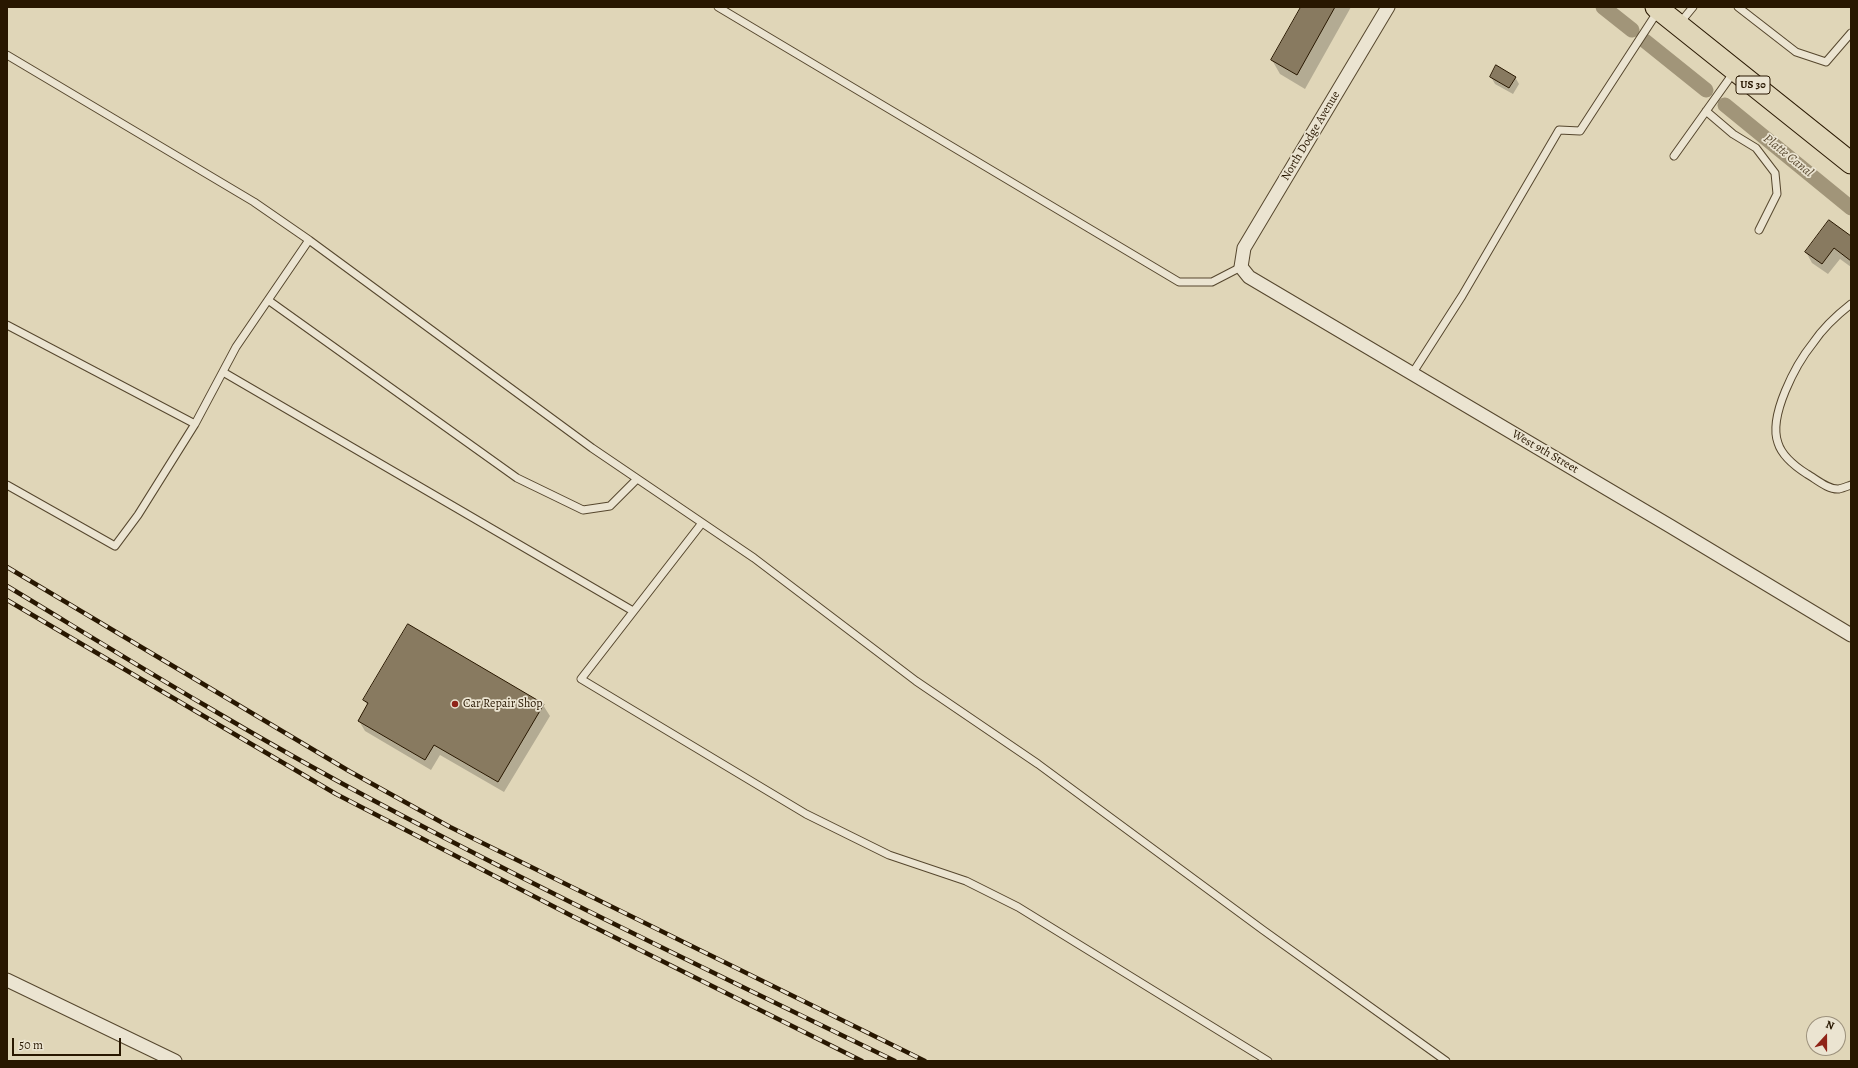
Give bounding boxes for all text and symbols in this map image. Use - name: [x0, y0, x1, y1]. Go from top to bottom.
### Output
- road number: US 30: [1736, 76, 1770, 94]
- street label: North Dodge Avenue: [1279, 89, 1343, 183]
- water label: Platte Canal: [1760, 131, 1816, 181]
- street label: West 9th Street: [1509, 427, 1581, 477]
- place label: Car Repair Shop: [463, 697, 543, 711]
- marker: Car Repair Shop: [450, 699, 460, 709]
- north arrow: [1806, 1016, 1846, 1056]
- text: N: [1824, 1017, 1837, 1034]
- scale bar: [14, 1030, 123, 1056]
- text: 50 m: [19, 1037, 43, 1053]

